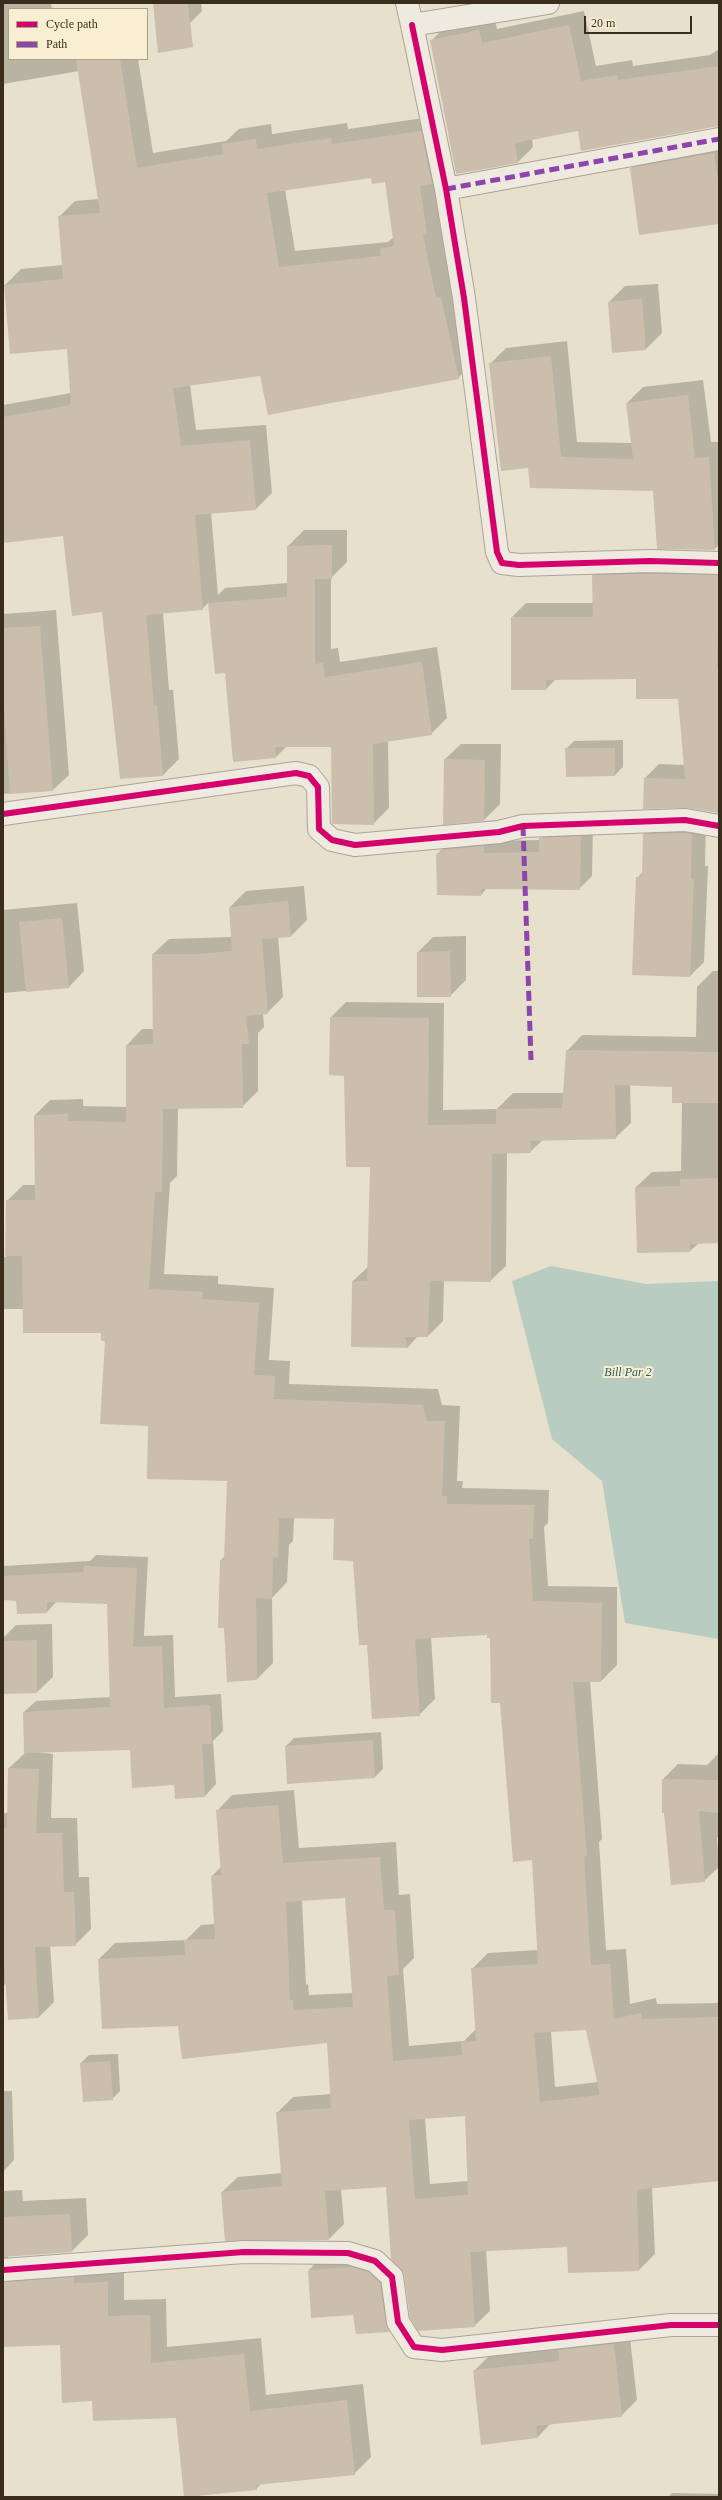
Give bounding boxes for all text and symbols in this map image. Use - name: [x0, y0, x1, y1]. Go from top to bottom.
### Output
- legend: [8, 8, 148, 60]
- scale bar: [586, 8, 694, 34]
- text: 20 m: [591, 16, 615, 30]
- text: Cycle path: [46, 17, 98, 31]
- text: Path: [46, 37, 67, 51]
- water label: Bill Par 2: [604, 1366, 652, 1380]

